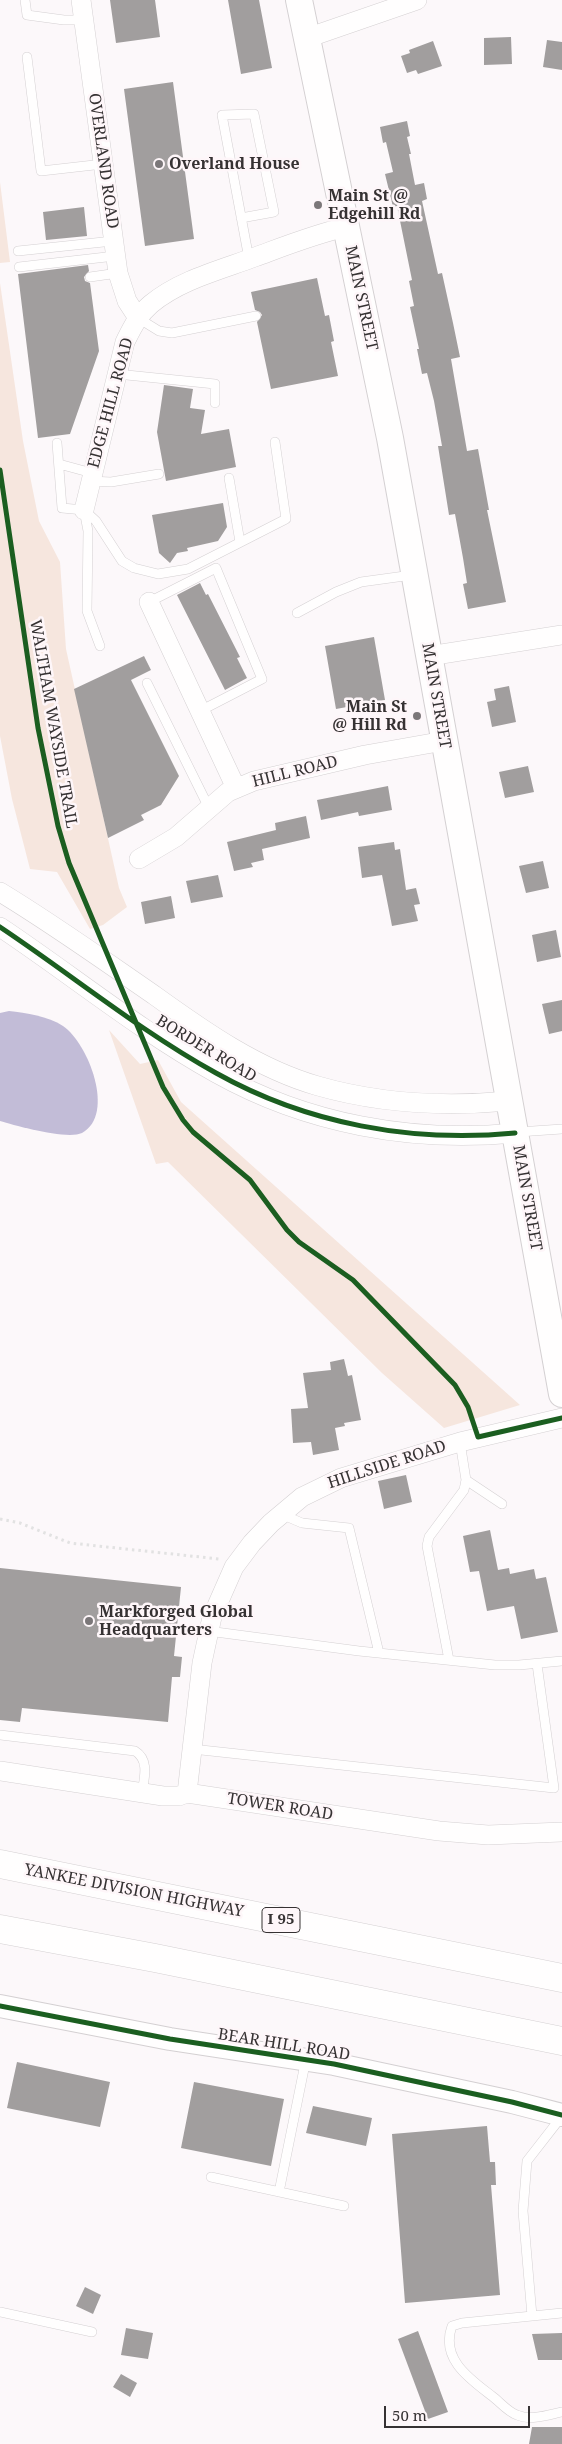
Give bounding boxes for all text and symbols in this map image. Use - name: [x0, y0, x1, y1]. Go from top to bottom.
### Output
- street label: OVERLAND ROAD: [84, 92, 122, 230]
- place label: Overland House: [169, 154, 300, 174]
- marker: Overland House: [153, 158, 165, 170]
- place label: Main St @ Edgehill Rd: [328, 186, 420, 224]
- marker: Main St @ Edgehill Rd: [312, 199, 324, 211]
- street label: MAIN STREET: [340, 244, 382, 352]
- street label: EDGE HILL ROAD: [84, 336, 138, 470]
- street label: WALTHAM WAYSIDE TRAIL: [25, 618, 81, 830]
- street label: MAIN STREET: [417, 642, 455, 750]
- place label: Main St @ Hill Rd: [332, 697, 407, 735]
- marker: Main St @ Hill Rd: [411, 710, 423, 722]
- street label: HILL ROAD: [250, 752, 340, 792]
- street label: BORDER ROAD: [152, 1011, 260, 1087]
- street label: MAIN STREET: [508, 1144, 546, 1252]
- street label: HILLSIDE ROAD: [325, 1437, 449, 1493]
- place label: Markforged Global Headquarters: [99, 1602, 253, 1640]
- marker: Markforged Global Headquarters: [83, 1615, 95, 1627]
- street label: TOWER ROAD: [226, 1789, 334, 1825]
- street label: YANKEE DIVISION HIGHWAY: [23, 1860, 245, 1922]
- road number: I 95: [262, 1908, 300, 1932]
- street label: BEAR HILL ROAD: [216, 2025, 352, 2065]
- scale bar: [387, 2396, 533, 2428]
- text: 50 m: [392, 2405, 427, 2425]

